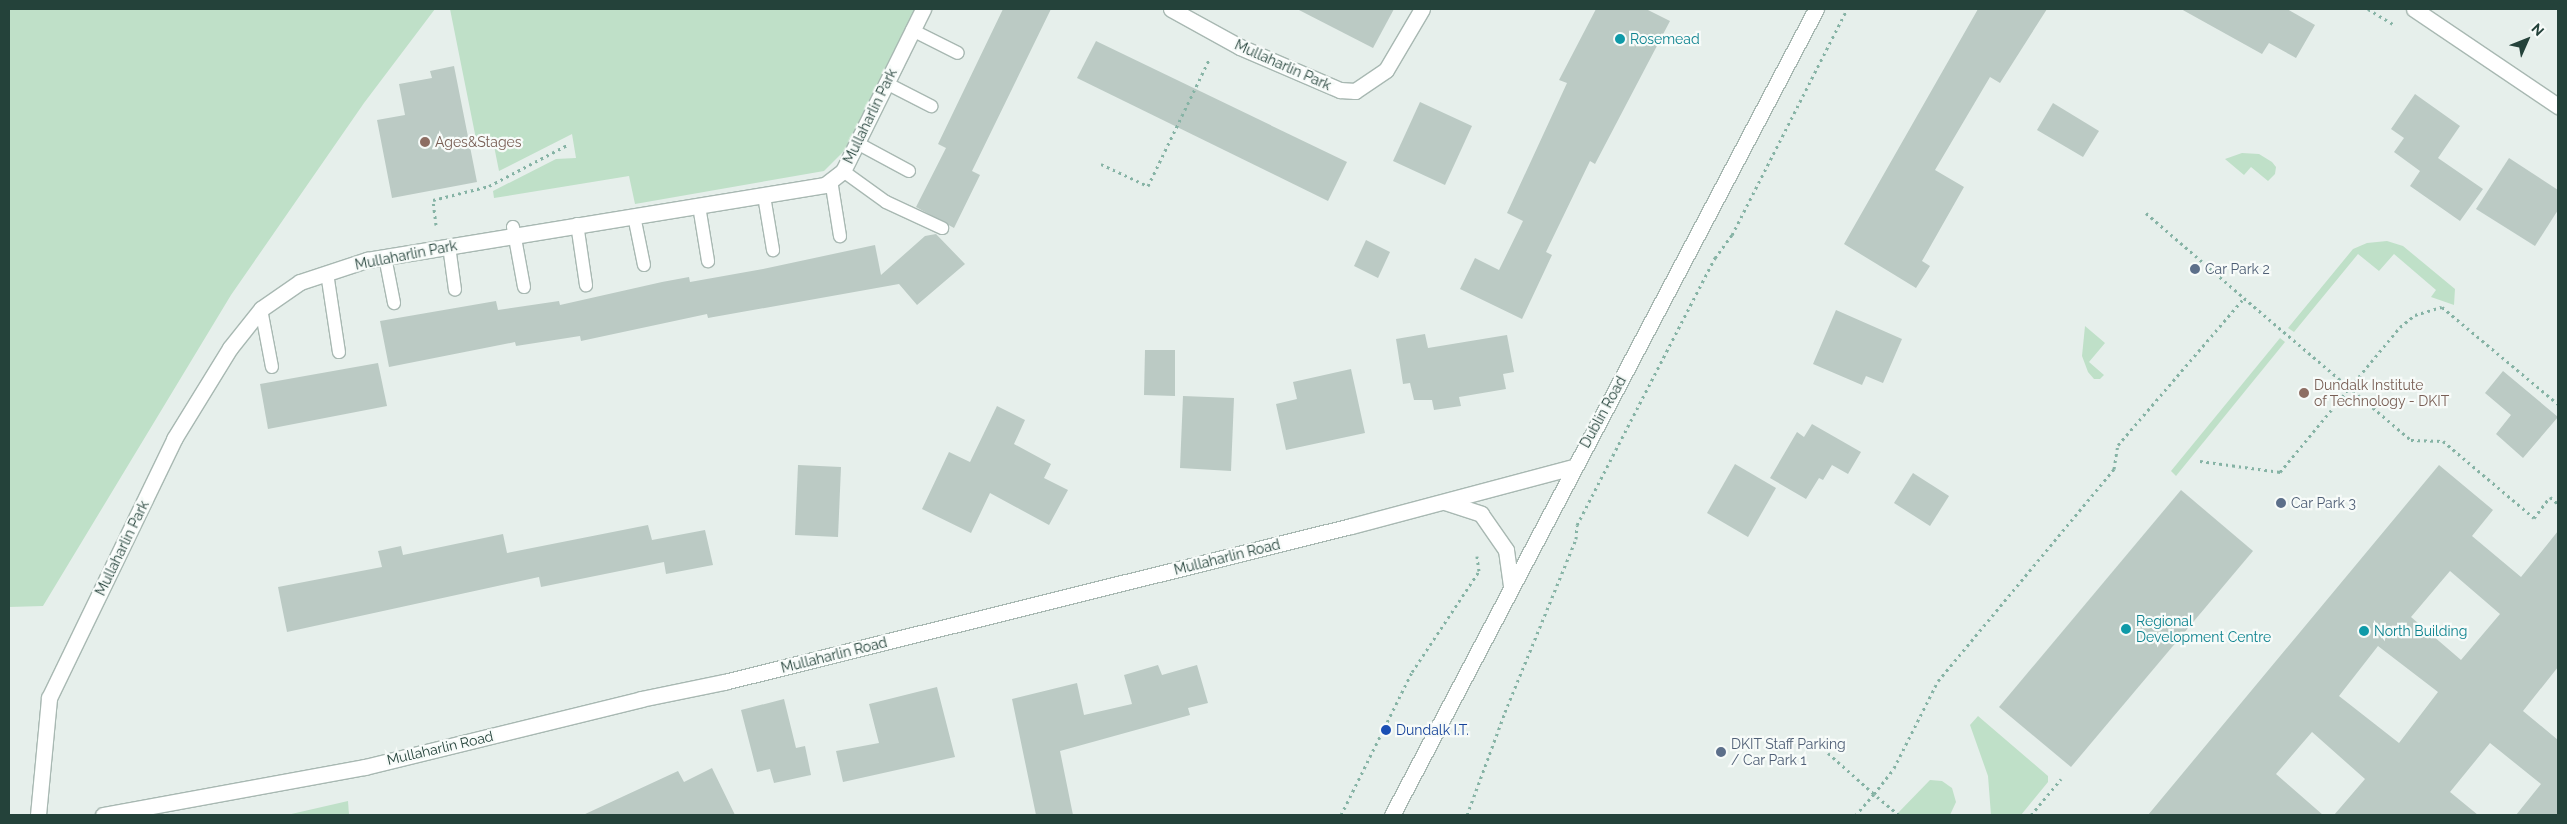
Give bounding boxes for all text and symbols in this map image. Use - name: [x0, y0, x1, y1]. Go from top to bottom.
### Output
- north arrow: [2502, 15, 2552, 65]
- text: N: [2528, 20, 2547, 39]
- place label: Rosemead: [1630, 31, 1700, 47]
- marker: Rosemead: [1614, 33, 1626, 45]
- street label: Mullaharlin Park: [1232, 36, 1334, 94]
- street label: Mullaharlin Park: [840, 66, 900, 166]
- place label: Ages&Stages: [435, 134, 522, 150]
- marker: Ages&Stages: [419, 136, 431, 148]
- street label: Mullaharlin Park: [353, 237, 459, 273]
- place label: Car Park 2: [2205, 261, 2270, 277]
- marker: Car Park 2: [2189, 263, 2201, 275]
- street label: Dublin Road: [1576, 373, 1630, 451]
- place label: Dundalk Institute of Technology - DKIT: [2314, 377, 2450, 410]
- marker: Dundalk Institute of Technology - DKIT: [2298, 387, 2310, 399]
- place label: Car Park 3: [2291, 495, 2356, 511]
- marker: Car Park 3: [2275, 497, 2287, 509]
- street label: Mullaharlin Park: [92, 498, 152, 598]
- street label: Mullaharlin Road: [1172, 536, 1282, 578]
- place label: Regional Development Centre: [2136, 613, 2271, 646]
- marker: Regional Development Centre: [2120, 623, 2132, 635]
- place label: North Building: [2374, 623, 2467, 639]
- marker: North Building: [2358, 625, 2370, 637]
- street label: Mullaharlin Road: [779, 634, 889, 676]
- place label: Dundalk I.T.: [1396, 722, 1469, 738]
- marker: Dundalk I.T.: [1380, 724, 1392, 736]
- street label: Mullaharlin Road: [385, 728, 495, 768]
- place label: DKIT Staff Parking / Car Park 1: [1731, 736, 1846, 769]
- marker: DKIT Staff Parking / Car Park 1: [1715, 746, 1727, 758]

